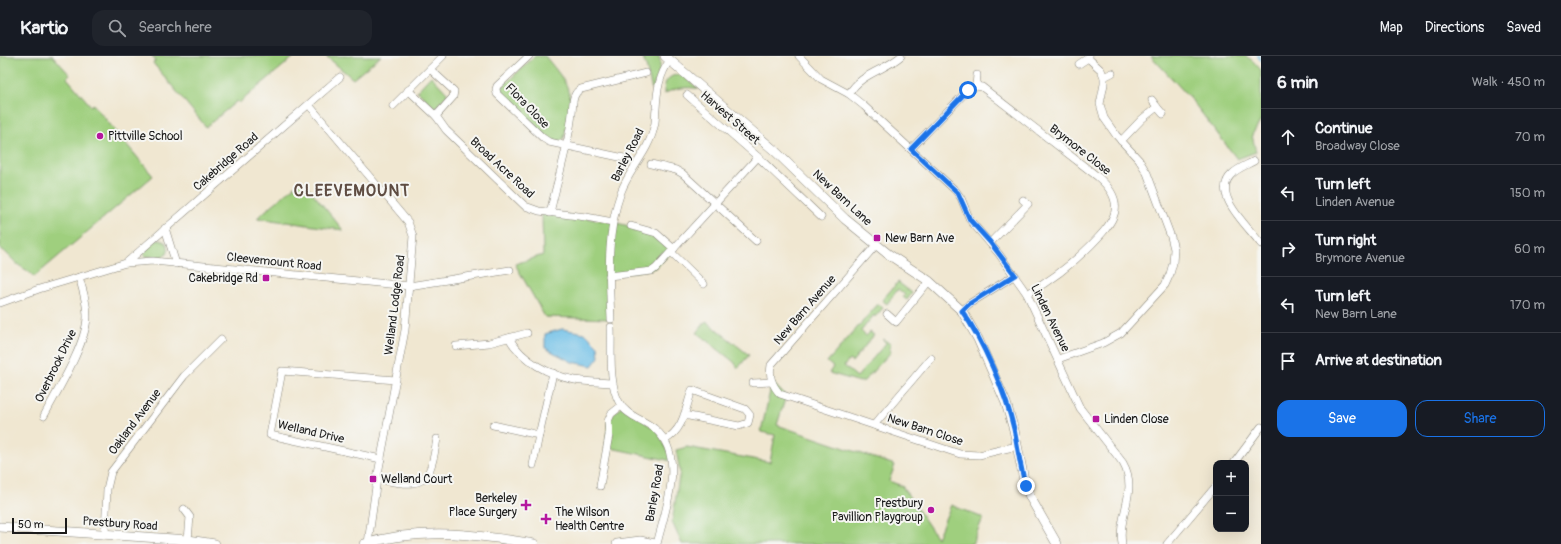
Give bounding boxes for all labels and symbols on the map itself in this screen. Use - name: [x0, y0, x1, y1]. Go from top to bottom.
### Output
- street label: Flora Close: [502, 80, 552, 132]
- route start: [959, 81, 977, 99]
- street label: Harvest Street: [697, 88, 763, 148]
- street label: Brymore Close: [1046, 121, 1114, 179]
- street label: Barley Road: [608, 126, 648, 184]
- place label: Pittville School: [108, 129, 183, 144]
- street label: Cakebridge Road: [190, 130, 262, 194]
- marker: Pittville School: [95, 131, 105, 141]
- street label: Broad Acre Road: [467, 134, 537, 202]
- street label: New Barn Lane: [809, 167, 875, 229]
- district label: CLEEVEMOUNT: [294, 181, 410, 201]
- place label: New Barn Ave: [885, 231, 954, 246]
- marker: New Barn Ave: [872, 233, 882, 243]
- street label: Cleevemount Road: [226, 250, 322, 274]
- street label: Welland Lodge Road: [381, 254, 409, 356]
- place label: Cakebridge Rd: [189, 271, 258, 286]
- street label: New Barn Avenue: [771, 272, 839, 348]
- marker: Cakebridge Rd: [261, 273, 271, 283]
- street label: Linden Avenue: [1027, 282, 1073, 354]
- street label: Overbrook Drive: [32, 327, 80, 405]
- street label: Oakland Avenue: [105, 386, 165, 458]
- street label: New Barn Close: [885, 411, 965, 449]
- place label: Linden Close: [1104, 412, 1169, 427]
- marker: Linden Close: [1091, 414, 1101, 424]
- street label: Welland Drive: [276, 417, 346, 447]
- street label: Barley Road: [643, 463, 667, 523]
- place label: Welland Court: [381, 472, 453, 487]
- marker: Welland Court: [368, 474, 378, 484]
- route end: [1017, 477, 1035, 495]
- place label: Berkeley Place Surgery: [449, 491, 517, 520]
- place label: Prestbury Pavillion Playgroup: [832, 496, 923, 525]
- marker: Berkeley Place Surgery: [520, 499, 532, 511]
- place label: The Wilson Health Centre: [555, 505, 624, 534]
- marker: Prestbury Pavillion Playgroup: [926, 505, 936, 515]
- marker: The Wilson Health Centre: [540, 513, 552, 525]
- street label: Prestbury Road: [82, 514, 158, 534]
- scale bar: [12, 516, 67, 535]

